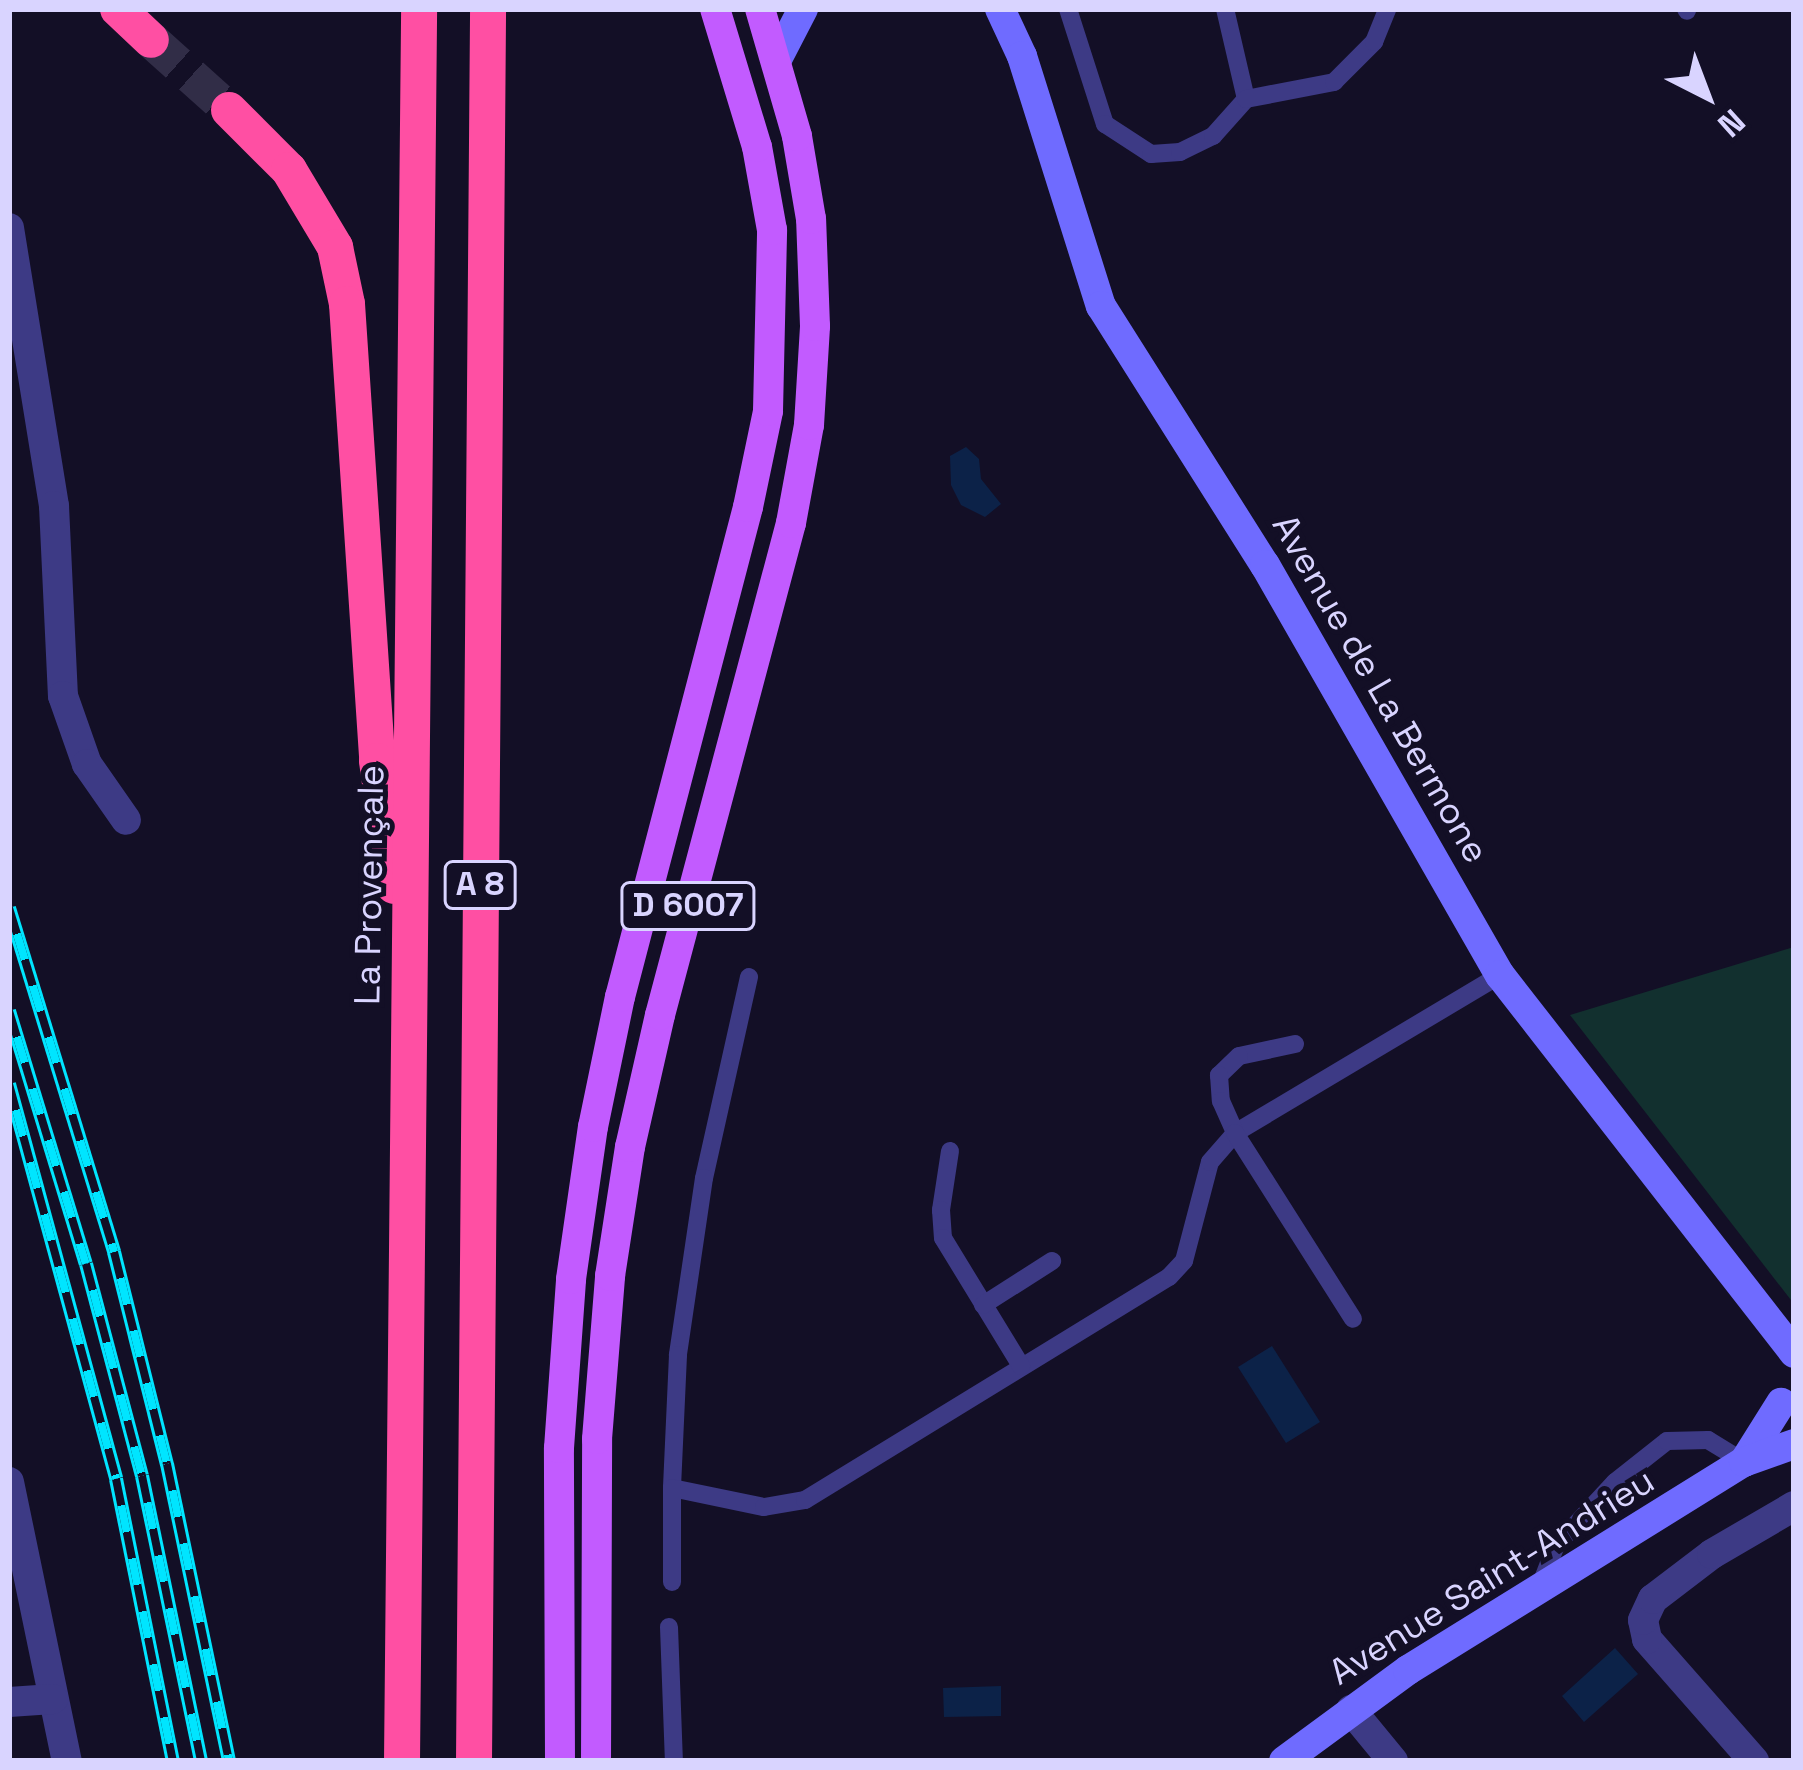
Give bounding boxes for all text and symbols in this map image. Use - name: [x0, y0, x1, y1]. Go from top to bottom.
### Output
- north arrow: [1647, 36, 1767, 156]
- text: N: [1709, 100, 1753, 146]
- street label: Avenue de La Bermone: [1263, 507, 1497, 871]
- street label: La Provençale: [346, 765, 394, 1005]
- road number: A 8: [441, 858, 519, 912]
- road number: D 6007: [619, 879, 757, 933]
- street label: Avenue Saint-Andrieu: [1322, 1459, 1662, 1695]

